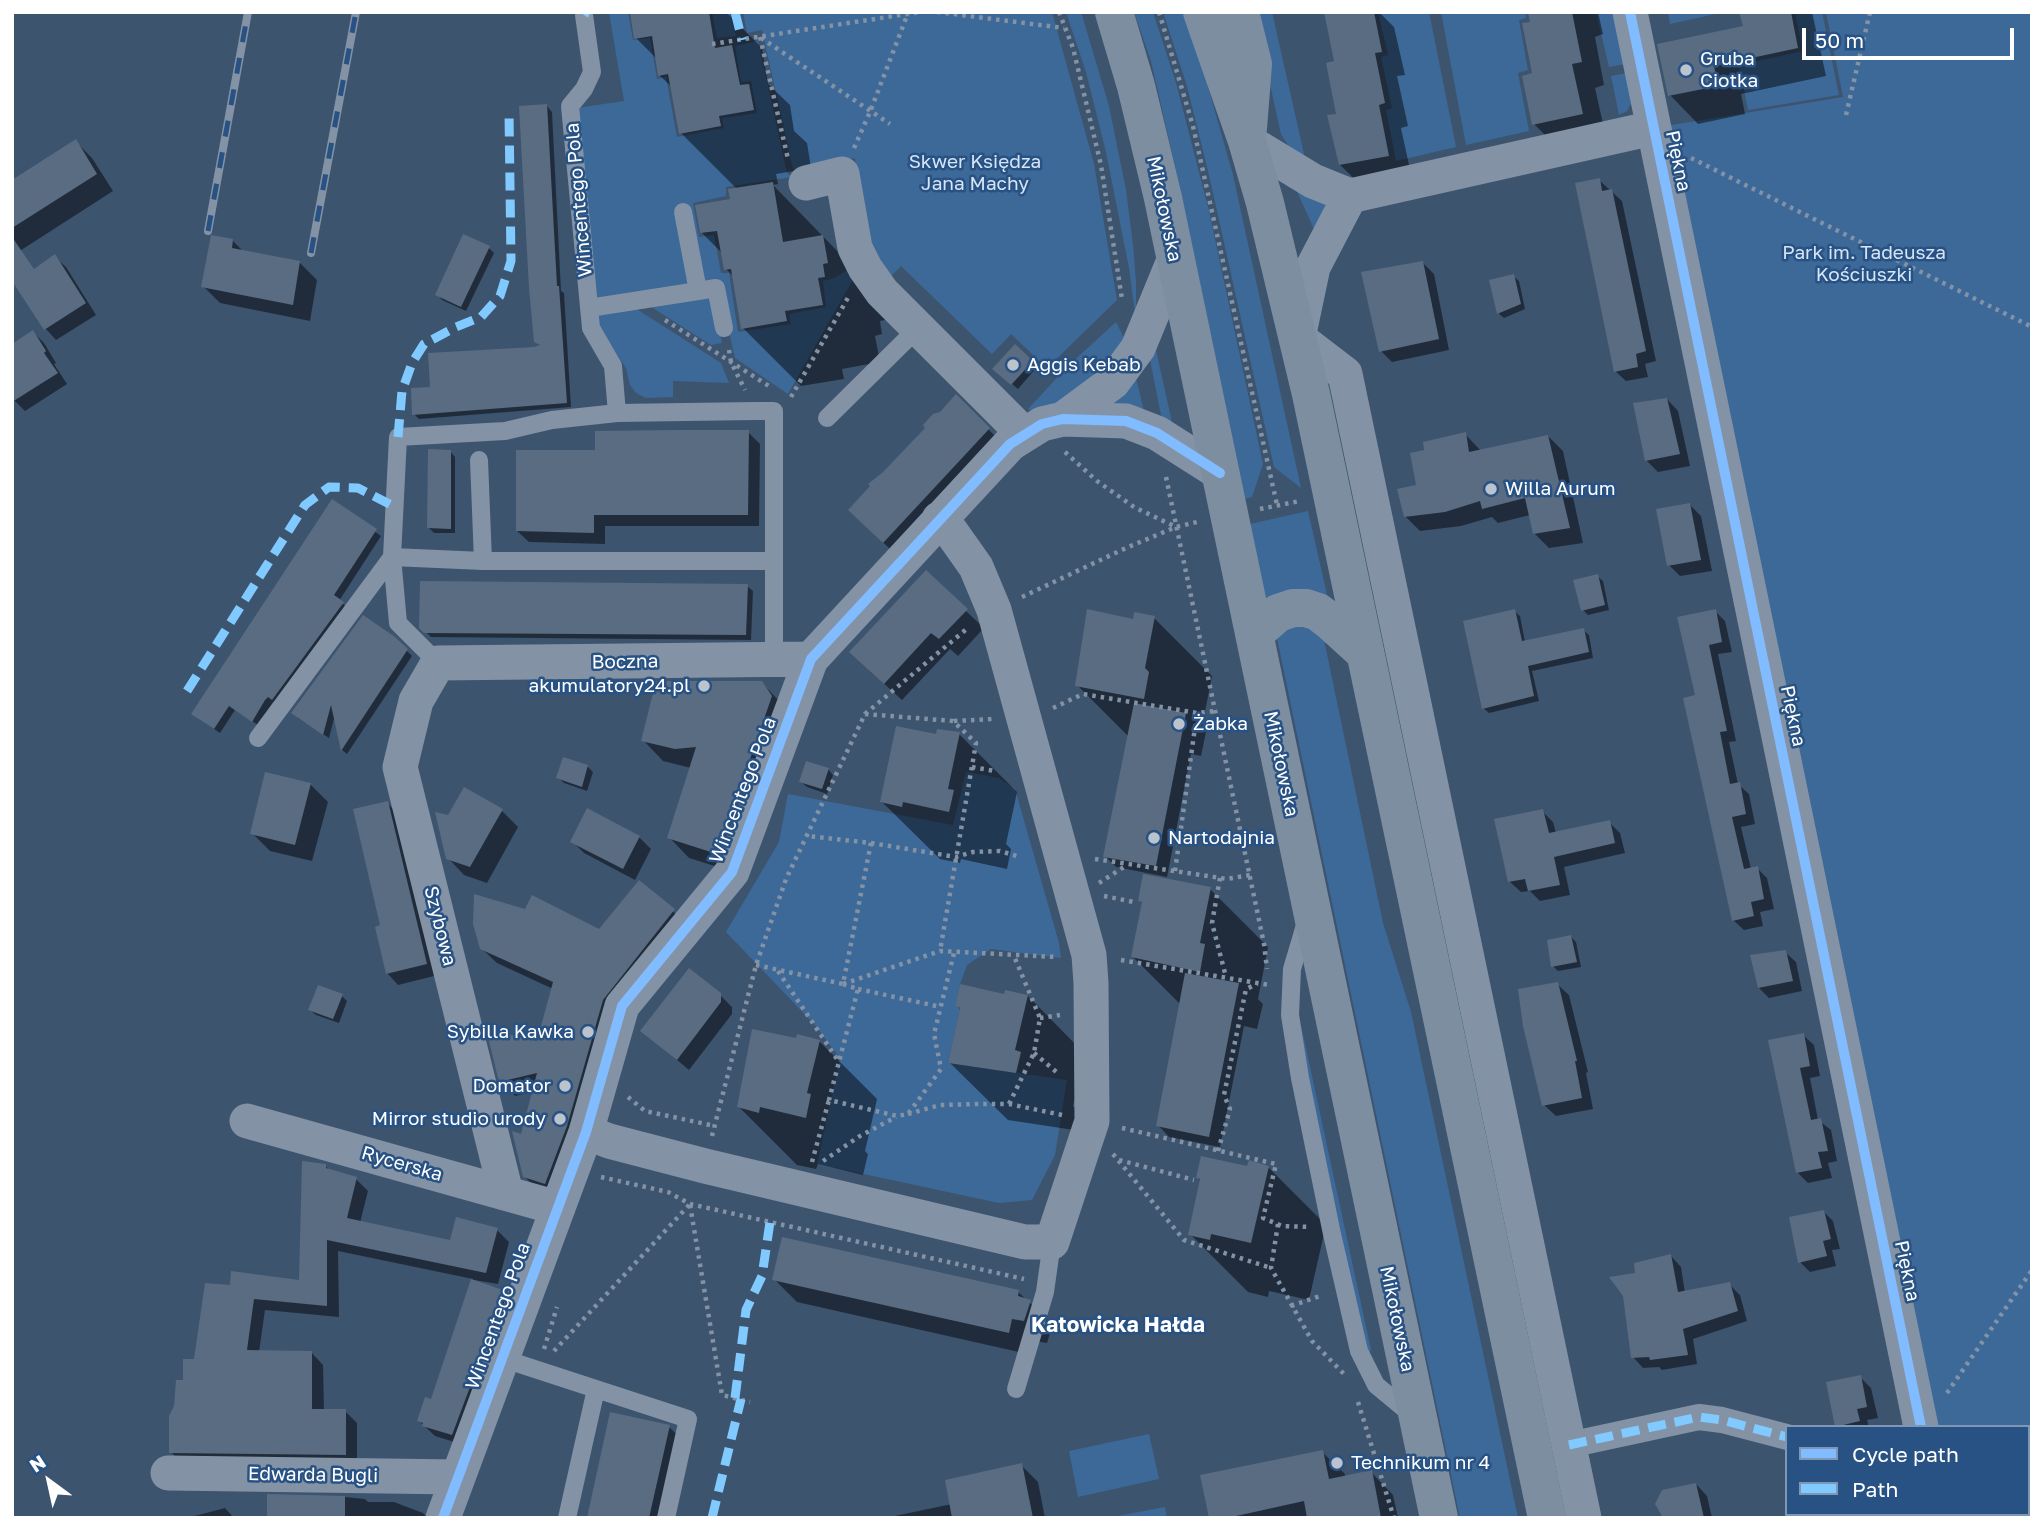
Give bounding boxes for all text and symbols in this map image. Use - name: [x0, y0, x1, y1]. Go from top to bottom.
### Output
- scale bar: [1806, 14, 2018, 58]
- text: 50 m: [1815, 27, 1864, 53]
- place label: Gruba Ciotka: [1700, 48, 1758, 92]
- marker: Gruba Ciotka: [1678, 62, 1694, 78]
- street label: Wincentego Pola: [561, 122, 597, 278]
- street label: Piękna: [1660, 128, 1696, 194]
- park label: Skwer Księdza Jana Machy: [909, 151, 1041, 195]
- street label: Mikołowska: [1142, 154, 1186, 264]
- park label: Park im. Tadeusza Kościuszki: [1782, 242, 1946, 286]
- place label: Aggis Kebab: [1027, 354, 1141, 376]
- marker: Aggis Kebab: [1005, 357, 1021, 373]
- place label: Willa Aurum: [1505, 478, 1616, 500]
- marker: Willa Aurum: [1483, 481, 1499, 497]
- street label: Boczna: [592, 650, 658, 674]
- place label: akumulatory24.pl: [528, 675, 690, 697]
- marker: akumulatory24.pl: [696, 678, 712, 694]
- street label: Piękna: [1775, 683, 1811, 749]
- street label: Mikołowska: [1259, 709, 1303, 819]
- place label: Żabka: [1193, 713, 1248, 735]
- street label: Wincentego Pola: [705, 714, 781, 866]
- marker: Żabka: [1171, 716, 1187, 732]
- place label: Nartodajnia: [1168, 827, 1275, 849]
- marker: Nartodajnia: [1146, 830, 1162, 846]
- street label: Szybowa: [419, 884, 461, 968]
- place label: Sybilla Kawka: [447, 1021, 574, 1043]
- marker: Sybilla Kawka: [580, 1024, 596, 1040]
- place label: Domator: [473, 1075, 551, 1097]
- marker: Domator: [557, 1078, 573, 1094]
- place label: Mirror studio urody: [372, 1108, 546, 1130]
- marker: Mirror studio urody: [552, 1111, 568, 1127]
- street label: Rycerska: [359, 1142, 445, 1186]
- street label: Piękna: [1889, 1238, 1925, 1304]
- street label: Wincentego Pola: [461, 1239, 535, 1393]
- street label: Mikołowska: [1375, 1264, 1419, 1374]
- district label: Katowicka Hałda: [1031, 1312, 1205, 1338]
- legend: [1785, 1425, 2030, 1516]
- text: Cycle path: [1852, 1441, 1959, 1467]
- north arrow: [14, 1446, 84, 1516]
- text: N: [25, 1449, 50, 1477]
- place label: Technikum nr 4: [1351, 1452, 1490, 1474]
- marker: Technikum nr 4: [1329, 1455, 1345, 1471]
- street label: Edwarda Bugli: [248, 1462, 378, 1488]
- text: Path: [1852, 1476, 1899, 1502]

